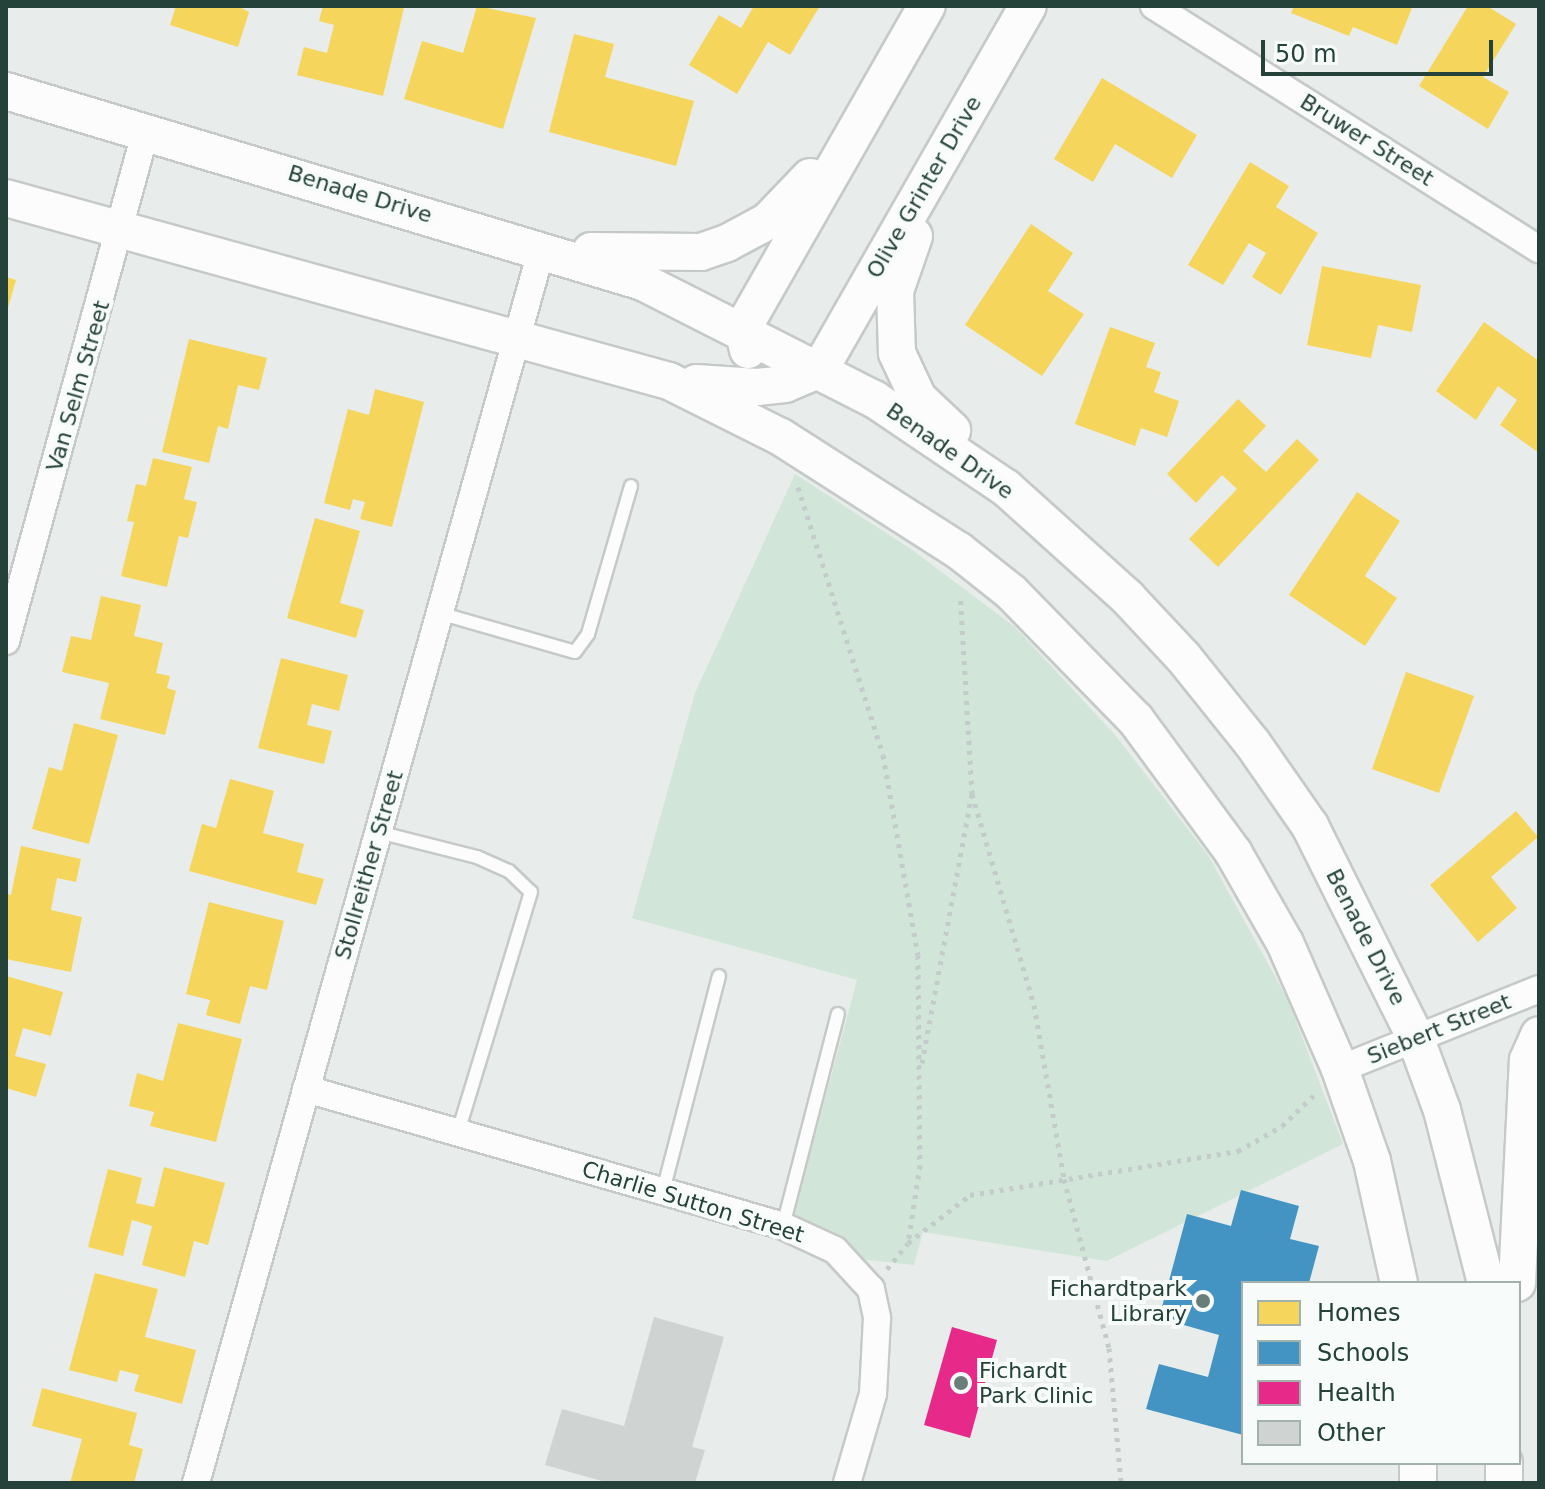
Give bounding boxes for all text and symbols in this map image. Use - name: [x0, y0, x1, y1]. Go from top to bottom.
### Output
- scale bar: [1265, 24, 1497, 74]
- text: 50 m: [1275, 40, 1337, 68]
- street label: Bruwer Street: [1295, 88, 1439, 192]
- street label: Olive Grinter Drive: [861, 91, 987, 283]
- street label: Benade Drive: [285, 160, 435, 228]
- street label: Van Selm Street: [41, 297, 115, 475]
- street label: Benade Drive: [881, 397, 1019, 505]
- street label: Stollreither Street: [329, 767, 409, 963]
- street label: Benade Drive: [1320, 865, 1412, 1009]
- street label: Siebert Street: [1363, 988, 1515, 1070]
- street label: Charlie Sutton Street: [579, 1156, 807, 1248]
- place label: Fichardtpark Library: [1050, 1275, 1187, 1326]
- legend: [1241, 1281, 1521, 1465]
- marker: Fichardtpark Library: [1194, 1292, 1212, 1310]
- text: Homes: [1317, 1299, 1400, 1327]
- text: Schools: [1317, 1339, 1409, 1367]
- place label: Fichardt Park Clinic: [979, 1357, 1093, 1408]
- marker: Fichardt Park Clinic: [950, 1372, 972, 1394]
- text: Health: [1317, 1379, 1396, 1407]
- text: Other: [1317, 1419, 1385, 1447]

